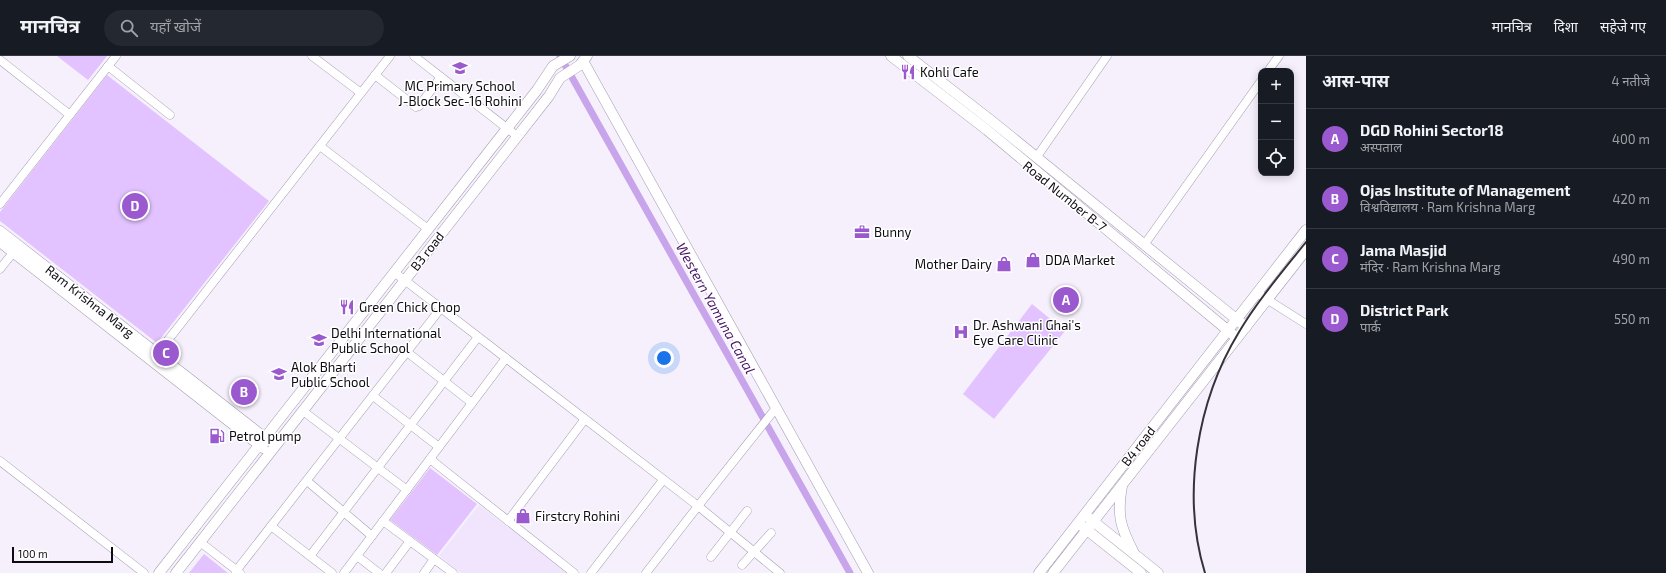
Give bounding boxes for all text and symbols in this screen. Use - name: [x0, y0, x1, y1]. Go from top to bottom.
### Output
- search box: [104, 10, 384, 46]
- text: मानचित्र: [20, 14, 80, 37]
- icon: search: [118, 17, 140, 39]
- text: यहाँ खोजें: [150, 17, 201, 35]
- text: मानचित्र: [1492, 18, 1532, 35]
- text: दिशा: [1554, 18, 1578, 35]
- text: सहेजे गए: [1600, 18, 1646, 35]
- school or university icon: MC Primary School J-Block Sec-16 Rohini: [451, 59, 469, 77]
- restaurant icon: Kohli Cafe: [899, 63, 917, 81]
- place label: Kohli Cafe: [920, 64, 979, 80]
- map controls: [1258, 68, 1294, 176]
- button: +: [1258, 68, 1294, 104]
- text: आस-पास: [1322, 70, 1389, 90]
- text: 4 नतीजे: [1611, 73, 1650, 89]
- place label: MC Primary School J-Block Sec-16 Rohini: [398, 78, 522, 109]
- button: −: [1258, 104, 1294, 140]
- text: DGD Rohini Sector18: [1360, 121, 1504, 139]
- text: A: [1331, 131, 1339, 147]
- text: 400 m: [1612, 131, 1650, 147]
- text: अस्पताल: [1360, 139, 1402, 155]
- button: locate: [1258, 140, 1294, 176]
- street label: Road Number B-7: [1020, 157, 1110, 235]
- text: Ojas Institute of Management: [1360, 181, 1570, 199]
- pin: D: [122, 191, 148, 221]
- text: B: [1331, 191, 1339, 207]
- text: 420 m: [1613, 191, 1650, 207]
- text: विश्वविद्यालय · Ram Krishna Marg: [1360, 199, 1535, 215]
- office icon: Bunny: [853, 223, 871, 241]
- place label: Bunny: [874, 224, 912, 240]
- street label: B3 road: [407, 228, 447, 274]
- water label: Western Yamuna Canal: [673, 239, 759, 377]
- text: Jama Masjid: [1360, 241, 1447, 259]
- shop icon: DDA Market: [1024, 251, 1042, 269]
- text: C: [1331, 251, 1339, 267]
- text: 490 m: [1612, 251, 1650, 267]
- place label: DDA Market: [1045, 252, 1115, 268]
- shop icon: Mother Dairy: [995, 255, 1013, 273]
- place label: Mother Dairy: [915, 256, 992, 272]
- text: मंदिर · Ram Krishna Marg: [1360, 259, 1501, 275]
- street label: Ram Krishna Marg: [42, 261, 138, 341]
- pin: A: [1053, 285, 1079, 315]
- restaurant icon: Green Chick Chop: [338, 298, 356, 316]
- place label: Green Chick Chop: [359, 299, 460, 315]
- text: District Park: [1360, 301, 1449, 319]
- text: D: [1331, 311, 1339, 327]
- text: 550 m: [1614, 311, 1650, 327]
- place label: Dr. Ashwani Ghai's Eye Care Clinic: [973, 317, 1081, 348]
- text: पार्क: [1360, 319, 1381, 335]
- hospital icon: Dr. Ashwani Ghai's Eye Care Clinic: [952, 323, 970, 341]
- place label: Delhi International Public School: [331, 325, 441, 356]
- school or university icon: Delhi International Public School: [310, 331, 328, 349]
- pin: C: [153, 338, 179, 368]
- your location: [654, 348, 674, 368]
- place label: Alok Bharti Public School: [291, 359, 370, 390]
- school or university icon: Alok Bharti Public School: [270, 365, 288, 383]
- pin: B: [231, 377, 257, 407]
- street label: B4 road: [1118, 423, 1158, 469]
- fuel station icon: Petrol pump: [208, 427, 226, 445]
- place label: Petrol pump: [229, 428, 301, 444]
- shop icon: Firstcry Rohini: [514, 507, 532, 525]
- place label: Firstcry Rohini: [535, 508, 620, 524]
- scale bar: [12, 545, 113, 564]
- text: 100 m: [18, 547, 48, 560]

